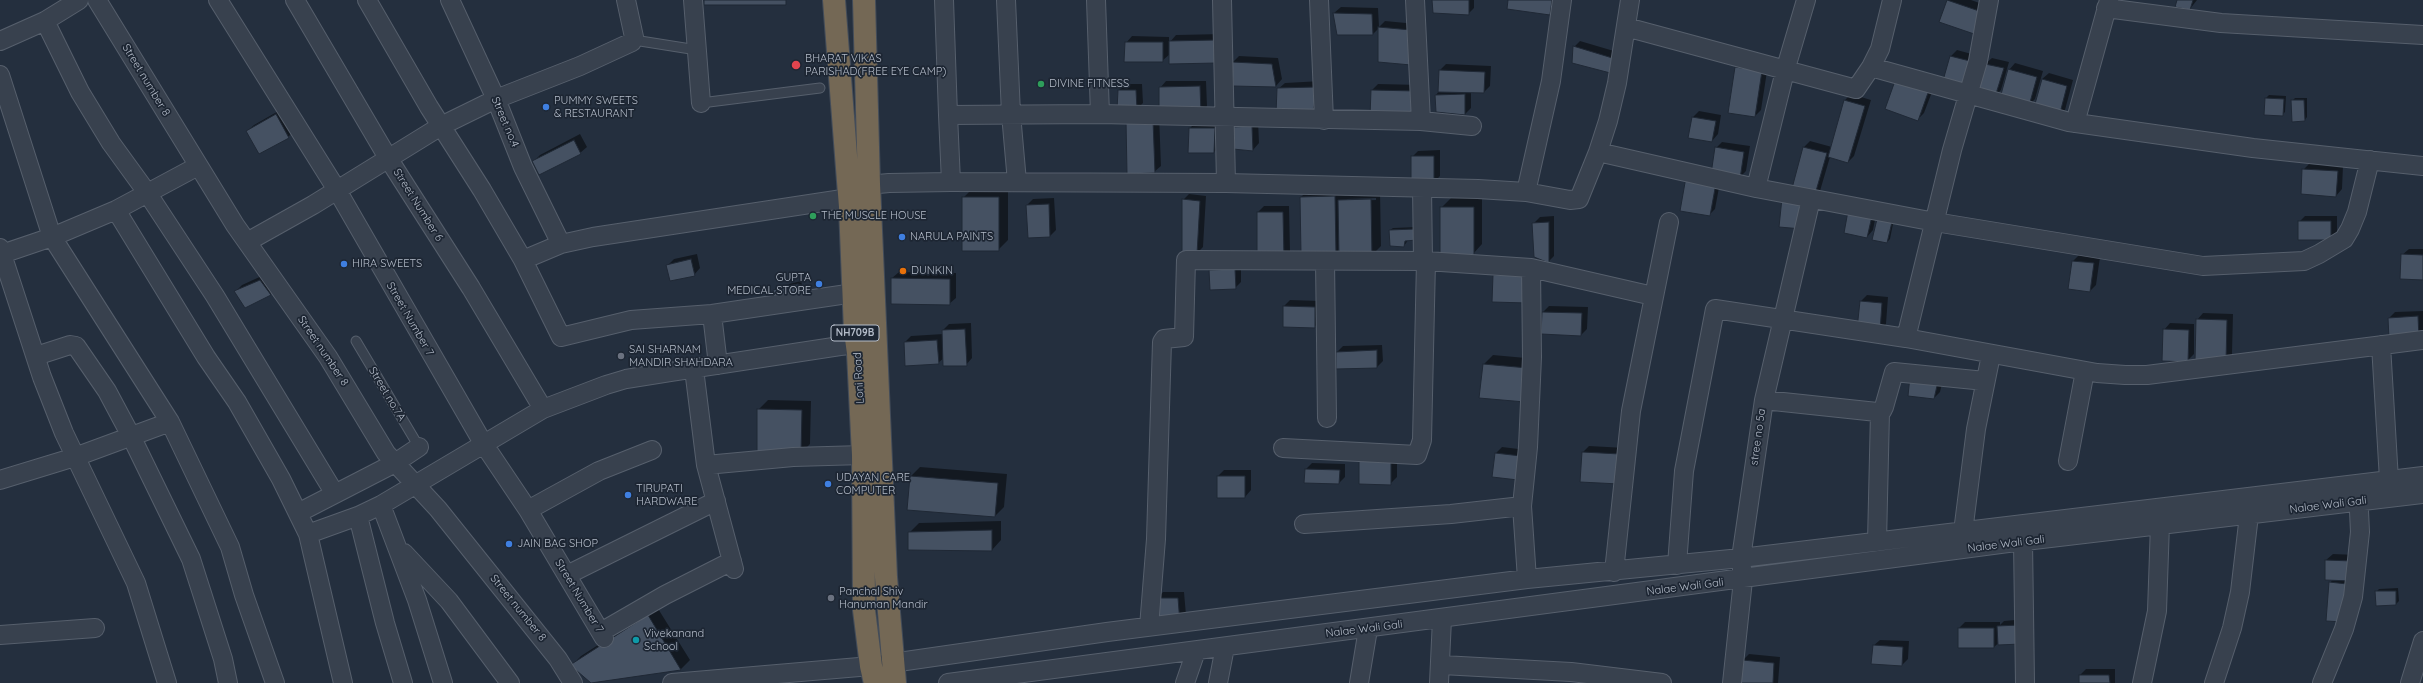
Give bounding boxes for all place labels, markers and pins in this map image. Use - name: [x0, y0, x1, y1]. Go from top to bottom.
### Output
- place label: BHARAT VIKAS PARISHAD(FREE EYE CAMP): [805, 52, 946, 78]
- marker: BHARAT VIKAS PARISHAD(FREE EYE CAMP): [790, 59, 802, 71]
- place label: DIVINE FITNESS: [1049, 77, 1129, 91]
- marker: DIVINE FITNESS: [1036, 79, 1046, 89]
- place label: PUMMY SWEETS & RESTAURANT: [554, 94, 638, 120]
- marker: PUMMY SWEETS & RESTAURANT: [541, 102, 551, 112]
- place label: THE MUSCLE HOUSE: [821, 209, 927, 223]
- marker: THE MUSCLE HOUSE: [808, 211, 818, 221]
- place label: NARULA PAINTS: [910, 230, 993, 244]
- marker: NARULA PAINTS: [897, 232, 907, 242]
- place label: HIRA SWEETS: [352, 257, 422, 271]
- marker: HIRA SWEETS: [339, 259, 349, 269]
- place label: DUNKIN: [911, 264, 953, 278]
- marker: DUNKIN: [898, 266, 908, 276]
- place label: GUPTA MEDICAL STORE: [727, 271, 811, 297]
- marker: GUPTA MEDICAL STORE: [814, 279, 824, 289]
- place label: SAI SHARNAM MANDIR SHAHDARA: [629, 343, 733, 369]
- marker: SAI SHARNAM MANDIR SHAHDARA: [616, 351, 626, 361]
- place label: UDAYAN CARE COMPUTER: [836, 471, 910, 497]
- marker: UDAYAN CARE COMPUTER: [823, 479, 833, 489]
- place label: TIRUPATI HARDWARE: [636, 482, 697, 508]
- marker: TIRUPATI HARDWARE: [623, 490, 633, 500]
- place label: JAIN BAG SHOP: [517, 537, 598, 551]
- marker: JAIN BAG SHOP: [504, 539, 514, 549]
- place label: Panchal Shiv Hanuman Mandir: [839, 585, 928, 611]
- marker: Panchal Shiv Hanuman Mandir: [826, 593, 836, 603]
- place label: Vivekanand School: [644, 627, 704, 653]
- marker: Vivekanand School: [631, 635, 641, 645]

